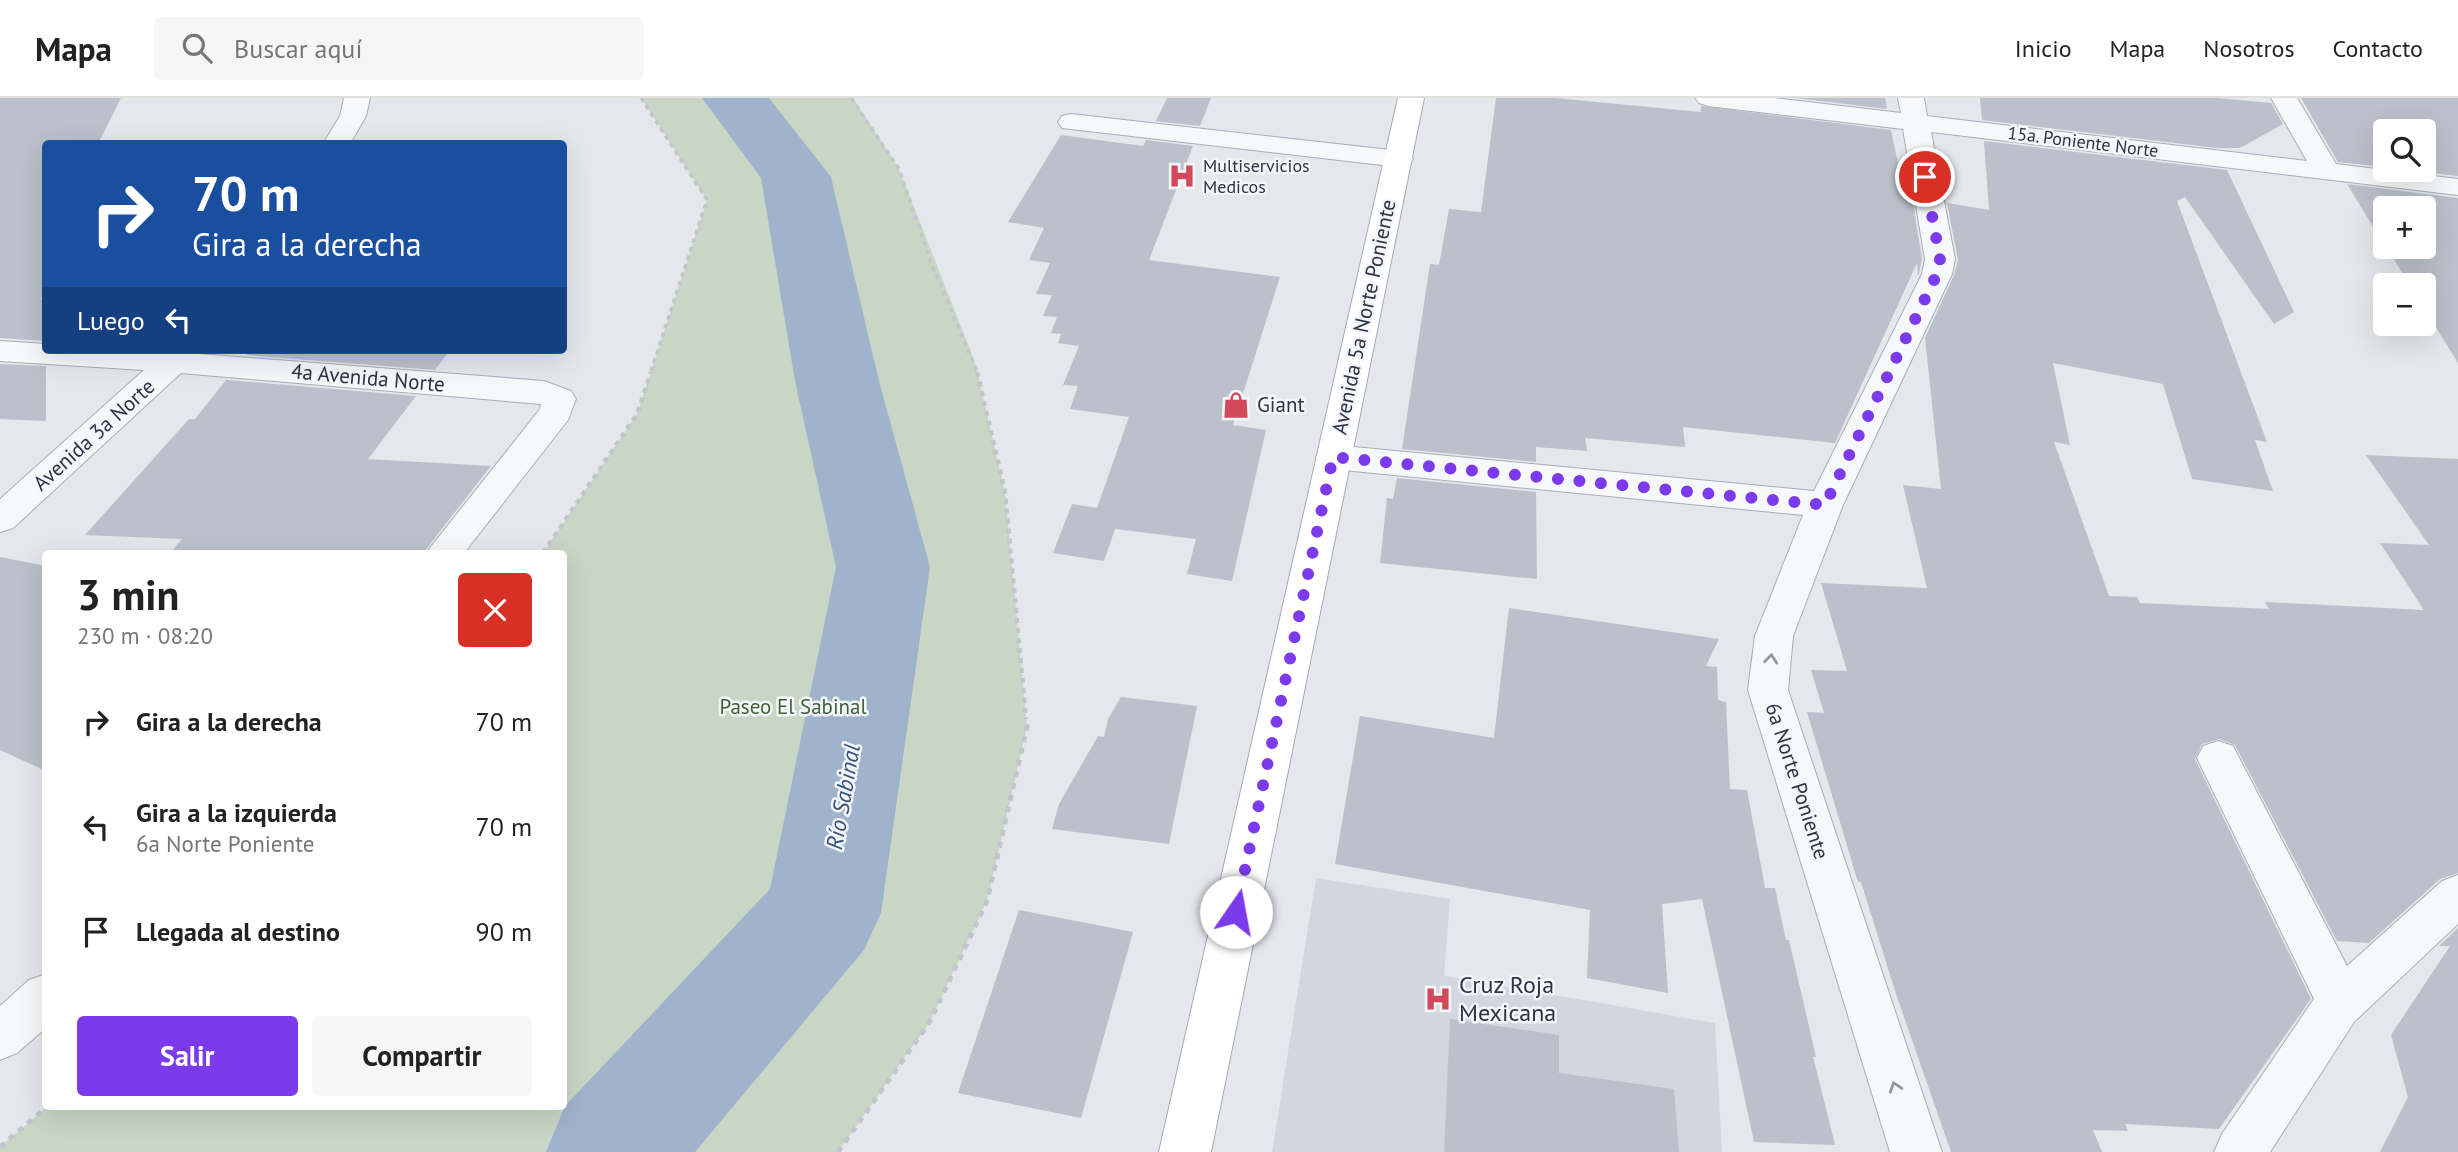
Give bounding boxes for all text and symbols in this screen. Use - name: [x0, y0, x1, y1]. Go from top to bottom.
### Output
- search box: [154, 17, 644, 80]
- text: Mapa: [35, 27, 112, 70]
- icon: search: [178, 29, 216, 67]
- text: Buscar aquí: [234, 32, 362, 65]
- text: Inicio: [2015, 33, 2072, 64]
- text: Mapa: [2110, 33, 2165, 64]
- text: Nosotros: [2203, 33, 2295, 64]
- text: Contacto: [2333, 33, 2423, 64]
- map controls: [2373, 119, 2436, 336]
- button: search: [2373, 119, 2436, 182]
- street label: 15a. Poniente Norte: [2006, 121, 2160, 162]
- pin: [1895, 147, 1955, 207]
- place label: Multiservicios Medicos: [1203, 154, 1310, 198]
- icon: arrive: [1906, 158, 1944, 196]
- text: 70 m: [192, 161, 299, 225]
- hospital icon: Multiservicios Medicos: [1167, 161, 1197, 191]
- icon: right: [77, 168, 168, 259]
- button: +: [2373, 196, 2436, 259]
- street label: Avenida 5a Norte Poniente: [1325, 197, 1402, 437]
- text: Gira a la derecha: [192, 223, 422, 265]
- button: −: [2373, 273, 2436, 336]
- icon: left: [159, 301, 197, 339]
- text: Luego: [77, 304, 145, 337]
- street label: 4a Avenida Norte: [290, 357, 446, 398]
- street label: Avenida 3a Norte: [27, 373, 160, 496]
- shop icon: Giant: [1221, 390, 1251, 420]
- place label: Giant: [1257, 391, 1305, 418]
- text: 3 min: [77, 567, 179, 622]
- button: close: [458, 573, 532, 647]
- text: 230 m · 08:20: [77, 621, 213, 650]
- one-way arrow: [1764, 653, 1779, 665]
- park label: Paseo El Sabinal: [719, 693, 867, 720]
- street label: 6a Norte Poniente: [1759, 699, 1835, 862]
- icon: right: [77, 703, 115, 741]
- text: Gira a la derecha: [136, 705, 322, 738]
- text: 70 m: [476, 705, 532, 738]
- water label: Río Sabinal: [819, 742, 866, 852]
- text: Gira a la izquierda: [136, 796, 337, 829]
- icon: left: [77, 808, 115, 846]
- text: 70 m: [476, 810, 532, 843]
- text: 6a Norte Poniente: [136, 829, 314, 858]
- position arrow: [1199, 875, 1273, 949]
- icon: arrive: [77, 913, 115, 951]
- text: Llegada al destino: [136, 915, 340, 948]
- text: 90 m: [476, 915, 532, 948]
- place label: Cruz Roja Mexicana: [1459, 969, 1556, 1028]
- hospital icon: Cruz Roja Mexicana: [1423, 984, 1453, 1014]
- button: Salir: [77, 1016, 298, 1096]
- button: Compartir: [312, 1016, 532, 1096]
- one-way arrow: [1889, 1081, 1904, 1093]

